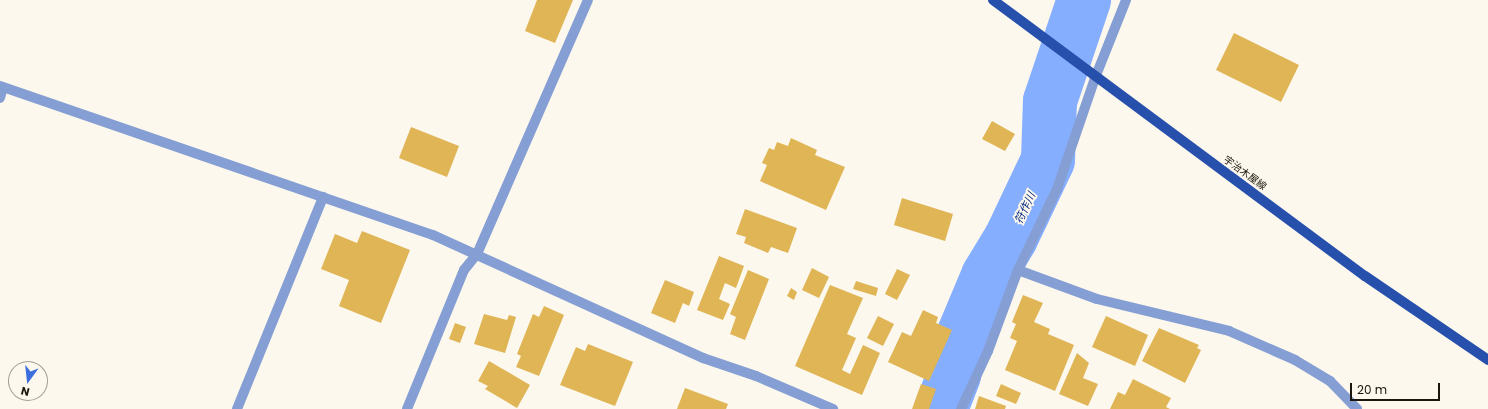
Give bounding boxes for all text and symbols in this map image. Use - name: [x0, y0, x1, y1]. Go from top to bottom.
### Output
- street label: 宇治木屋線: [1221, 153, 1269, 193]
- water label: 符作川: [1012, 190, 1038, 226]
- north arrow: [8, 361, 48, 401]
- scale bar: [1352, 375, 1442, 401]
- text: 20 m: [1357, 381, 1387, 398]
- text: N: [19, 383, 31, 400]

